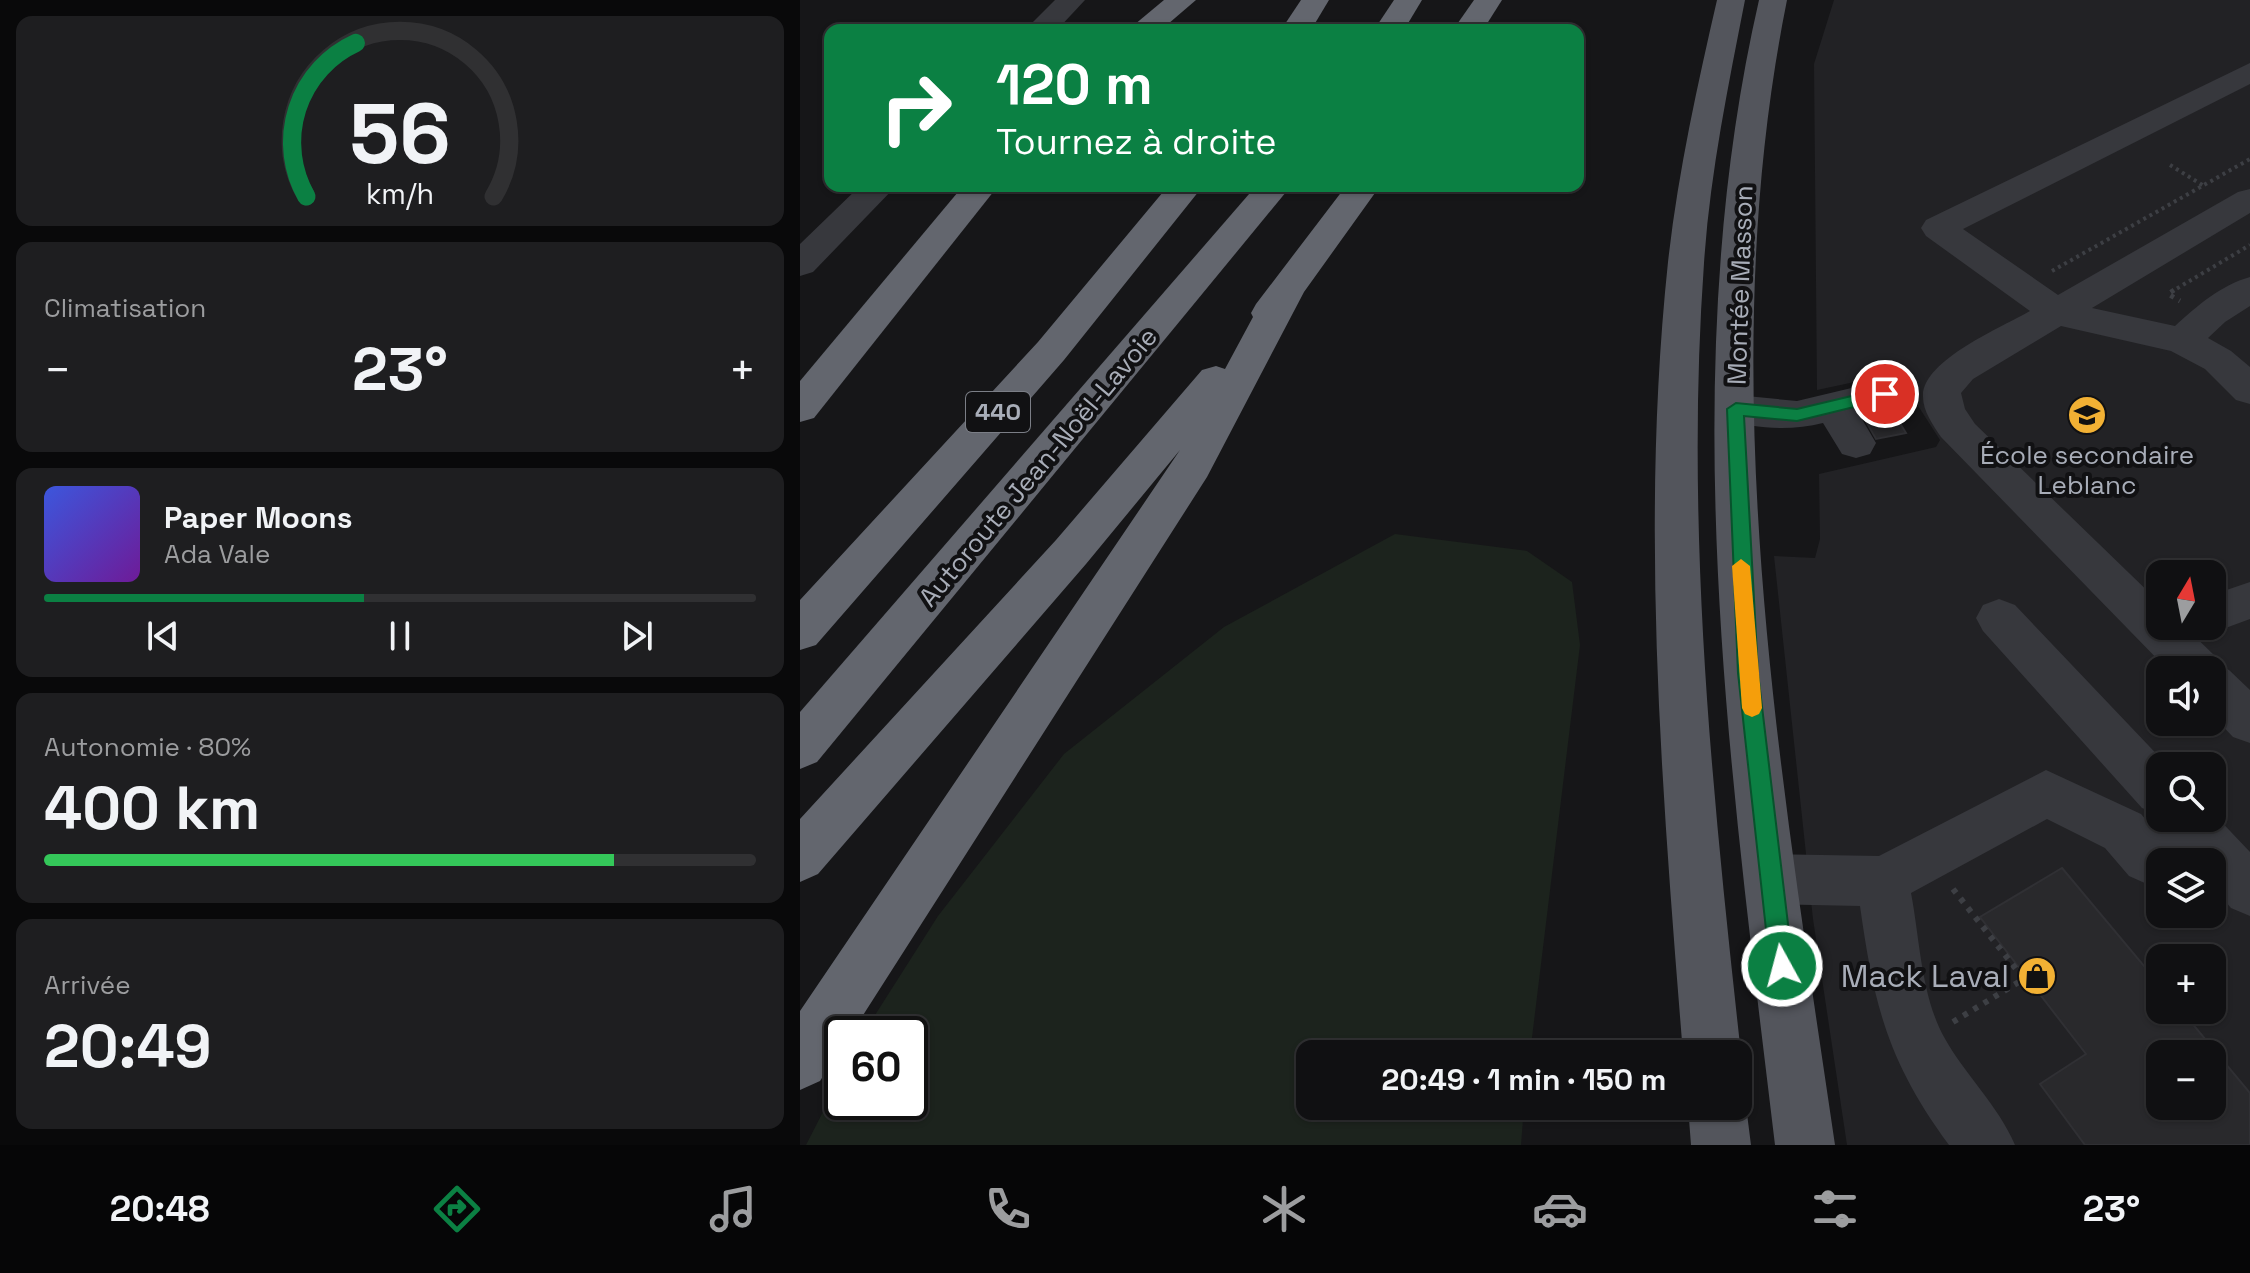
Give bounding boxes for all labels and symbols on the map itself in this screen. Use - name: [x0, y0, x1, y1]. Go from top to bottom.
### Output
- street label: Montée Masson: [1720, 185, 1760, 385]
- street label: Autoroute Jean-Noël-Lavoie: [911, 320, 1165, 614]
- pin: [1851, 360, 1919, 428]
- road number: 440: [966, 392, 1030, 432]
- school or university icon: École secondaire Leblanc: [2066, 394, 2108, 436]
- place label: École secondaire Leblanc: [1980, 438, 2194, 502]
- north arrow: [2146, 560, 2226, 640]
- position arrow: [1740, 924, 1824, 1008]
- shop icon: Mack Laval: [2016, 955, 2058, 997]
- place label: Mack Laval: [1841, 956, 2009, 996]
- speed limit sign: 60: [824, 1016, 928, 1120]

